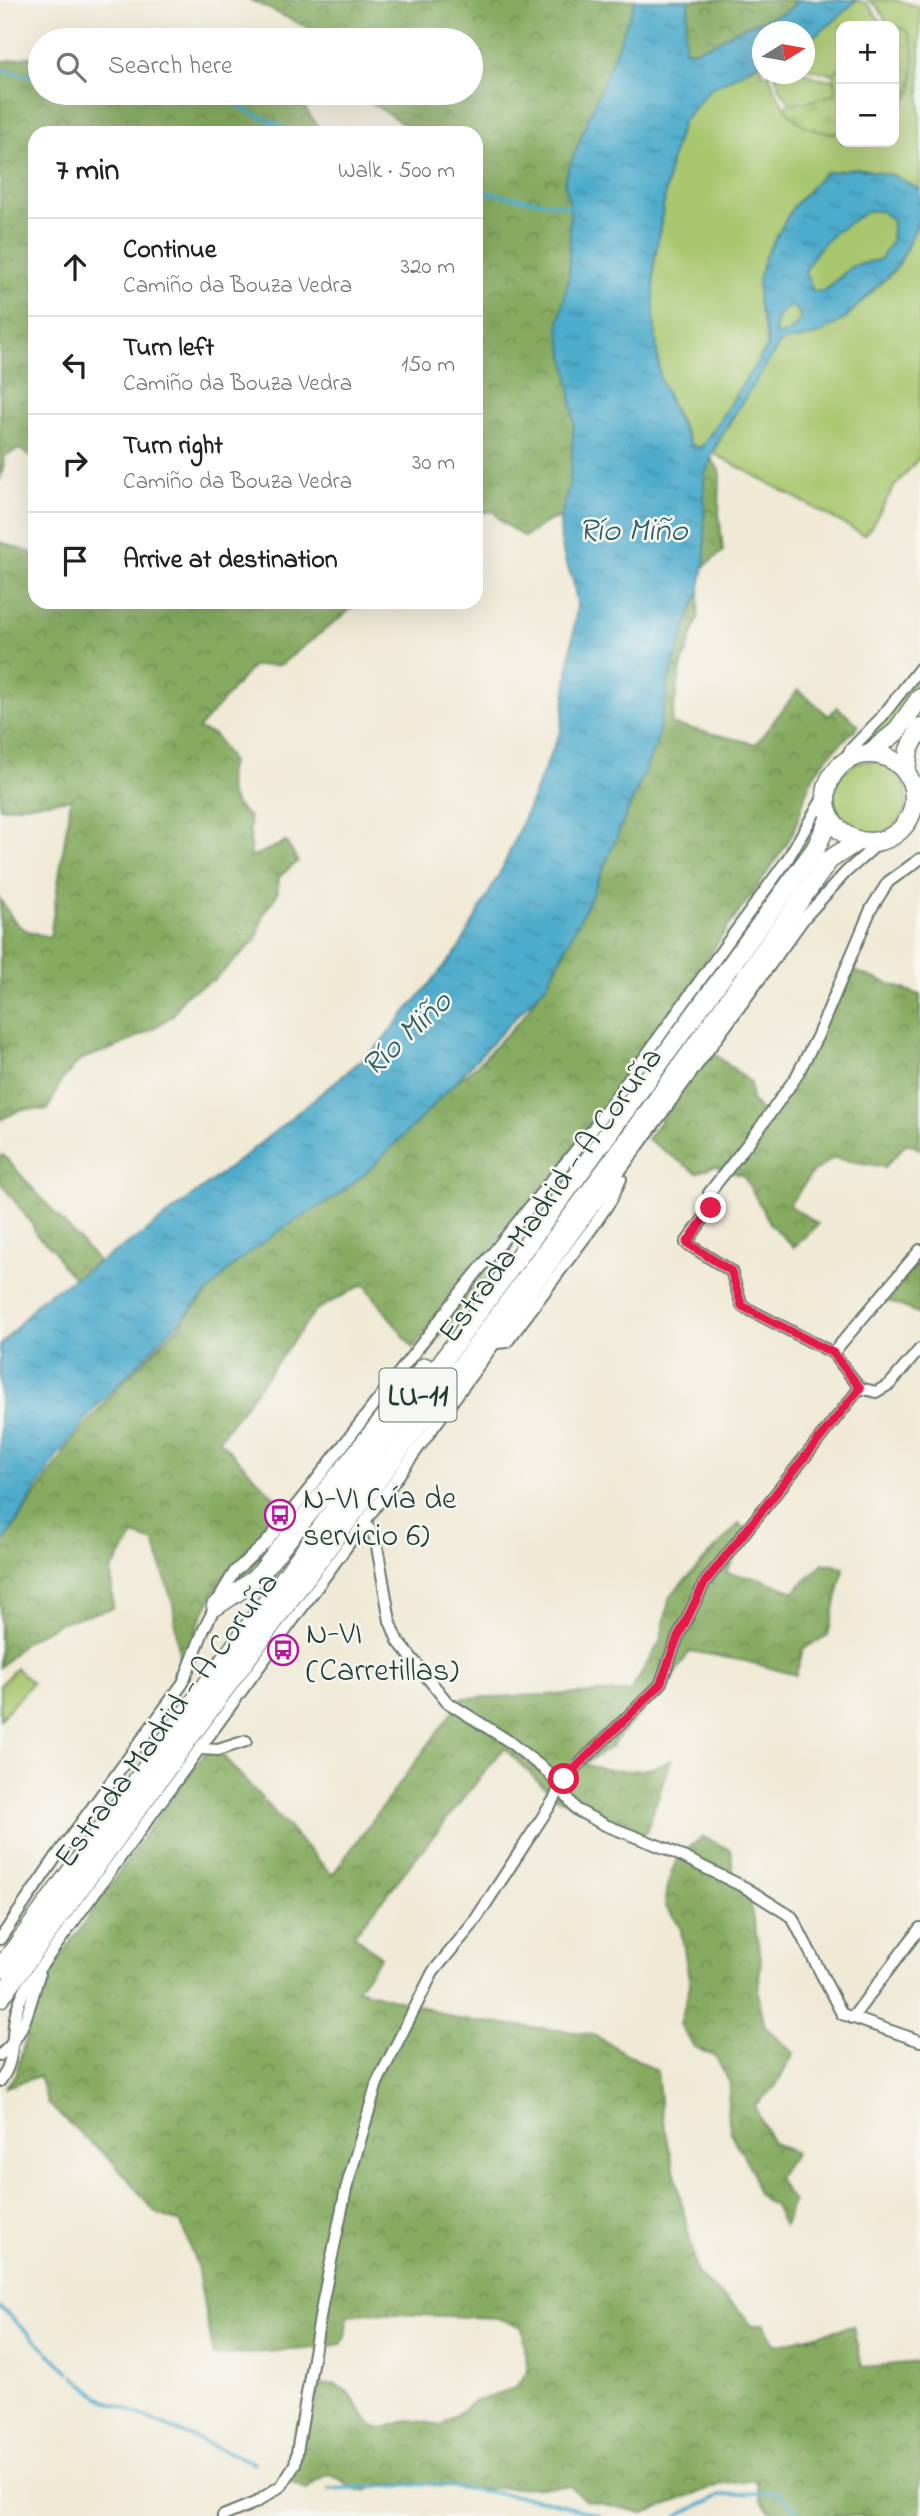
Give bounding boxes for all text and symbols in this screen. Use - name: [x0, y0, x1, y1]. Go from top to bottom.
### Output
- north arrow: [752, 21, 815, 84]
- map controls: [836, 21, 899, 147]
- button: +: [836, 21, 899, 84]
- search box: [28, 28, 483, 105]
- icon: search: [52, 48, 90, 86]
- text: Search here: [108, 48, 233, 86]
- button: −: [836, 84, 899, 147]
- text: 7 min: [56, 150, 119, 194]
- text: Walk · 500 m: [338, 155, 455, 188]
- text: Continue: [123, 232, 216, 270]
- icon: ahead: [56, 248, 94, 286]
- text: 320 m: [401, 251, 455, 284]
- text: Camiño da Bouza Vedra: [123, 270, 352, 303]
- text: Turn left: [123, 330, 214, 368]
- icon: left: [56, 346, 94, 384]
- text: 150 m: [401, 349, 455, 382]
- text: Camiño da Bouza Vedra: [123, 368, 352, 401]
- text: Turn right: [123, 428, 223, 466]
- icon: right: [56, 444, 94, 482]
- text: 30 m: [412, 447, 455, 480]
- text: Camiño da Bouza Vedra: [123, 466, 352, 499]
- water label: Río Miño: [579, 508, 689, 556]
- icon: arrive: [56, 542, 94, 580]
- text: Arrive at destination: [123, 542, 338, 580]
- water label: Río Miño: [352, 979, 465, 1090]
- street label: Estrada Madrid - A Coruña: [428, 1038, 676, 1354]
- route end: [695, 1192, 726, 1223]
- road number: LU-11: [380, 1368, 457, 1422]
- place label: N-VI (vía de servicio 6): [303, 1477, 457, 1561]
- bus stop icon: N-VI (vía de servicio 6): [263, 1498, 297, 1532]
- street label: Estrada Madrid - A Coruña: [44, 1563, 292, 1879]
- place label: N-VI (Carretillas): [306, 1612, 459, 1696]
- bus stop icon: N-VI (Carretillas): [266, 1633, 300, 1667]
- route start: [548, 1763, 579, 1794]

